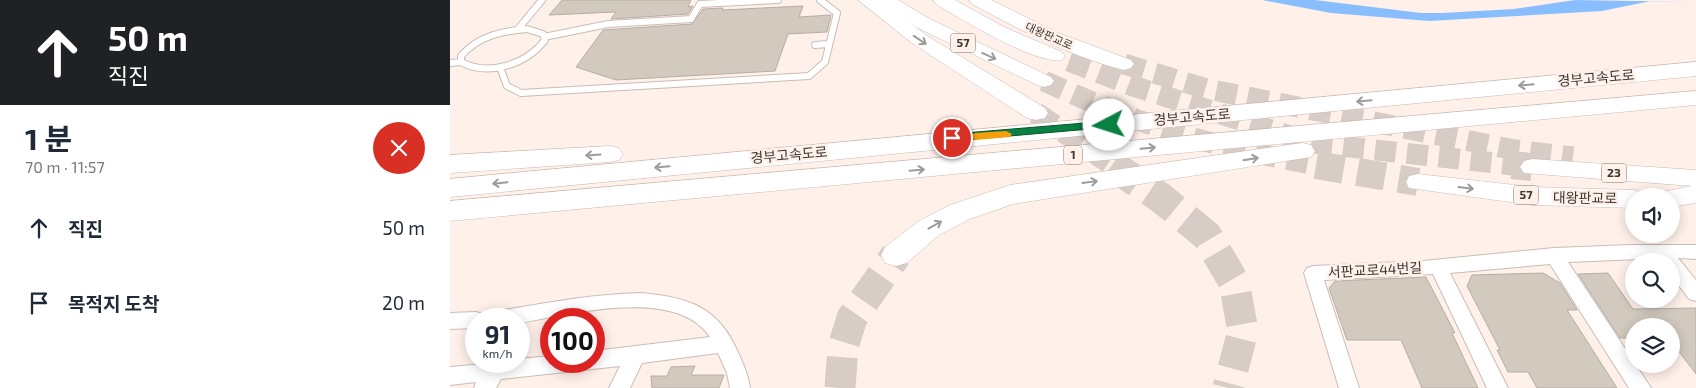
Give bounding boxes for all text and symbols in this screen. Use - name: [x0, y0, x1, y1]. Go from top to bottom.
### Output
- text: 50 m: [108, 16, 188, 58]
- street label: 대왕판교로: [1023, 19, 1075, 52]
- icon: ahead: [25, 20, 90, 85]
- road number: 57: [950, 34, 976, 52]
- one-way arrow: [913, 35, 927, 45]
- one-way arrow: [981, 52, 996, 62]
- text: 직진: [108, 62, 148, 88]
- street label: 경부고속도로: [1557, 66, 1635, 89]
- one-way arrow: [1518, 80, 1534, 90]
- one-way arrow: [1356, 96, 1372, 105]
- position arrow: [1082, 98, 1134, 150]
- street label: 경부고속도로: [1153, 105, 1231, 128]
- pin: [931, 117, 973, 159]
- text: 1 분: [25, 120, 72, 156]
- button: close: [373, 122, 425, 174]
- icon: arrive: [938, 124, 966, 152]
- street label: 경부고속도로: [750, 143, 828, 166]
- one-way arrow: [1140, 143, 1156, 153]
- road number: 1: [1064, 146, 1082, 164]
- one-way arrow: [585, 150, 601, 159]
- one-way arrow: [1242, 153, 1258, 163]
- text: 70 m · 11:57: [25, 157, 105, 176]
- one-way arrow: [654, 162, 670, 172]
- road number: 23: [1602, 164, 1626, 182]
- one-way arrow: [909, 165, 925, 174]
- one-way arrow: [1082, 177, 1098, 187]
- one-way arrow: [492, 178, 508, 188]
- one-way arrow: [1458, 183, 1474, 193]
- road number: 57: [1514, 186, 1538, 204]
- street label: 대왕판교로: [1553, 188, 1617, 207]
- map controls: [1625, 188, 1680, 373]
- button: sound: [1625, 188, 1680, 243]
- icon: ahead: [25, 214, 53, 242]
- text: 50 m: [382, 216, 425, 239]
- text: 직진: [68, 217, 103, 240]
- one-way arrow: [927, 220, 941, 230]
- button: search: [1625, 253, 1680, 308]
- street label: 서판교로44번길: [1327, 259, 1423, 280]
- icon: arrive: [25, 289, 53, 317]
- text: 20 m: [382, 291, 425, 314]
- text: 목적지 도착: [68, 292, 160, 315]
- speed limit sign: 100: [540, 308, 605, 373]
- button: layers: [1625, 318, 1680, 373]
- text: 91: [485, 319, 510, 349]
- text: km/h: [483, 346, 512, 360]

